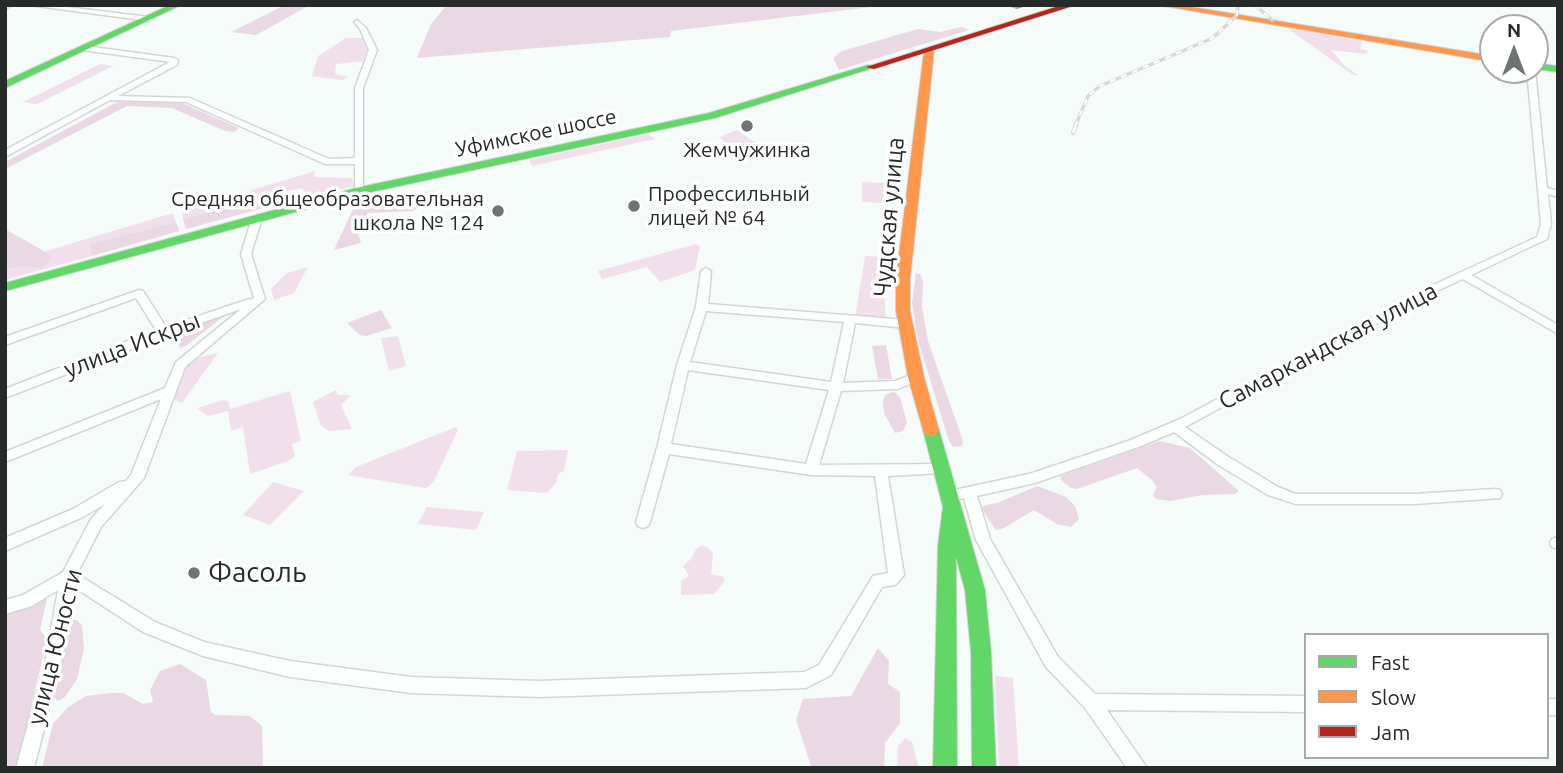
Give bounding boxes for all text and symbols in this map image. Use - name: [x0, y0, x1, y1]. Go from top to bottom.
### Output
- north arrow: [1479, 14, 1549, 84]
- text: N: [1507, 19, 1521, 41]
- street label: Уфимское шоссе: [453, 104, 619, 162]
- marker: Жемчужинка: [739, 118, 755, 134]
- street label: Чудская улица: [868, 136, 910, 298]
- place label: Жемчужинка: [683, 137, 811, 163]
- place label: Профессильный лицей № 64: [648, 181, 810, 231]
- place label: Средняя общеобразовательная школа № 124: [171, 186, 484, 236]
- marker: Профессильный лицей № 64: [626, 198, 642, 214]
- marker: Средняя общеобразовательная школа № 124: [490, 203, 506, 219]
- street label: Самаркандская улица: [1214, 276, 1442, 416]
- street label: улица Искры: [60, 306, 204, 384]
- place label: Фасоль: [208, 556, 306, 590]
- marker: Фасоль: [186, 565, 202, 581]
- street label: улица Юности: [22, 566, 88, 728]
- legend: [1304, 633, 1549, 759]
- text: Fast: [1371, 650, 1409, 674]
- text: Slow: [1371, 685, 1416, 709]
- text: Jam: [1371, 720, 1410, 744]

